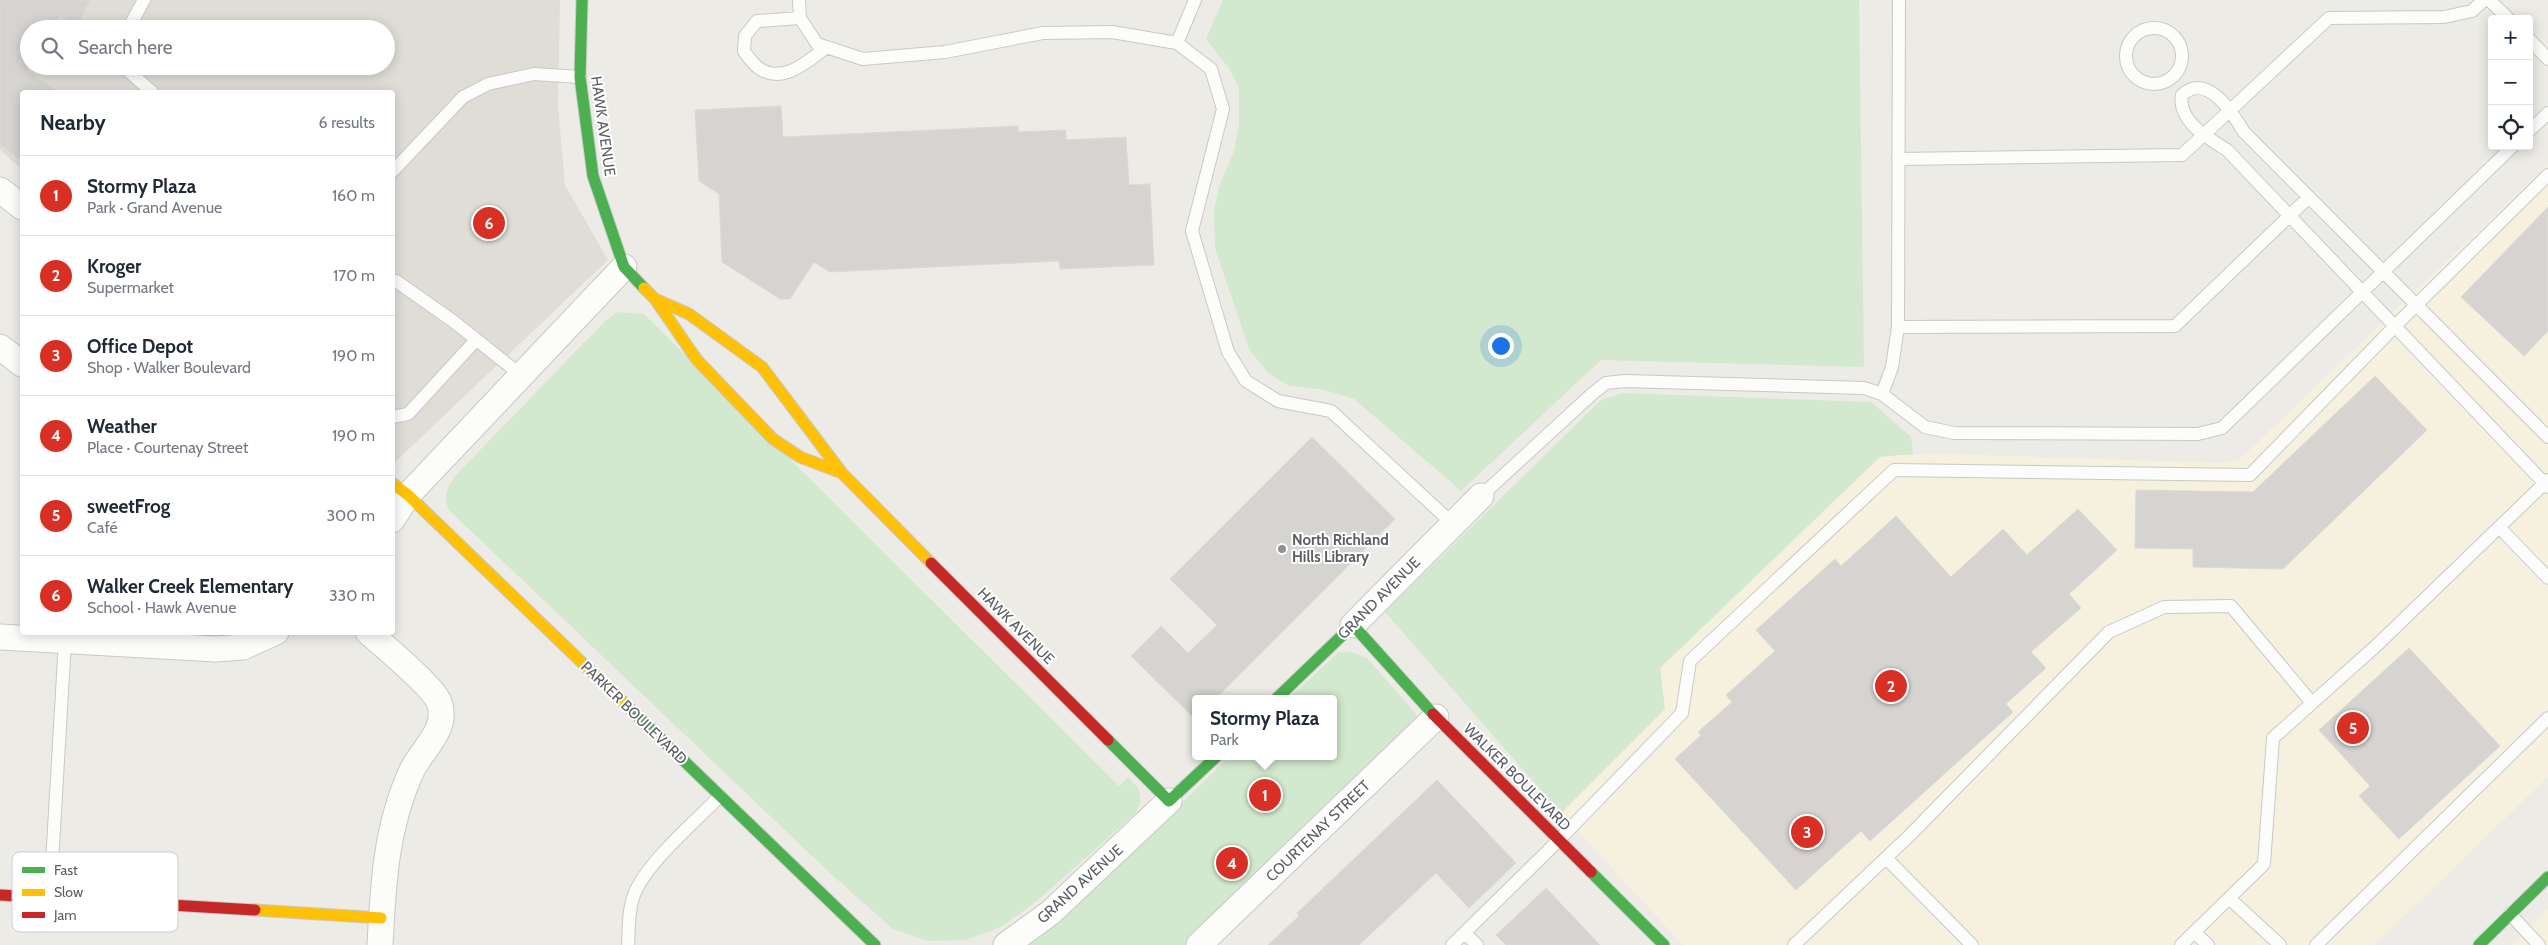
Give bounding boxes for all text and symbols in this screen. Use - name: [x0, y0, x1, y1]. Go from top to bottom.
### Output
- map controls: [2488, 15, 2533, 150]
- button: +: [2488, 15, 2533, 60]
- search box: [20, 20, 395, 75]
- icon: search: [38, 34, 66, 62]
- text: Search here: [78, 36, 172, 59]
- button: −: [2488, 60, 2533, 105]
- street label: HAWK AVENUE: [587, 75, 619, 177]
- button: locate: [2488, 105, 2533, 150]
- text: Nearby: [40, 110, 106, 135]
- text: 6 results: [319, 113, 375, 132]
- text: Stormy Plaza: [87, 175, 196, 198]
- text: 1: [53, 186, 59, 205]
- text: 160 m: [332, 186, 375, 205]
- text: Park · Grand Avenue: [87, 198, 222, 217]
- pin: 6: [473, 204, 505, 242]
- text: Kroger: [87, 255, 141, 278]
- text: 2: [52, 266, 60, 285]
- text: 170 m: [333, 266, 375, 285]
- text: Supermarket: [87, 278, 174, 297]
- your location: [1488, 333, 1514, 359]
- text: Office Depot: [87, 335, 193, 358]
- text: 3: [52, 346, 60, 365]
- text: 190 m: [332, 346, 375, 365]
- text: Shop · Walker Boulevard: [87, 358, 251, 377]
- text: Weather: [87, 415, 157, 438]
- text: 4: [51, 426, 61, 445]
- text: 190 m: [332, 426, 375, 445]
- text: Place · Courtenay Street: [87, 438, 248, 457]
- text: sweetFrog: [87, 495, 170, 518]
- text: 5: [52, 506, 60, 525]
- text: 300 m: [326, 506, 375, 525]
- text: Café: [87, 518, 118, 537]
- place label: North Richland Hills Library: [1292, 531, 1389, 566]
- marker: North Richland Hills Library: [1276, 543, 1288, 555]
- street label: GRAND AVENUE: [1334, 553, 1424, 643]
- text: Walker Creek Elementary: [87, 575, 294, 598]
- street label: HAWK AVENUE: [974, 584, 1058, 668]
- text: 6: [52, 586, 61, 605]
- text: 330 m: [329, 586, 375, 605]
- text: School · Hawk Avenue: [87, 598, 236, 617]
- street label: PARKER BOULEVARD: [577, 658, 691, 768]
- pin: 2: [1875, 667, 1907, 705]
- popup: [1192, 695, 1337, 760]
- text: Stormy Plaza: [1210, 707, 1319, 730]
- pin: 5: [2337, 709, 2369, 747]
- street label: WALKER BOULEVARD: [1460, 720, 1574, 834]
- text: Park: [1210, 730, 1239, 749]
- pin: 1: [1249, 776, 1281, 814]
- street label: COURTENAY STREET: [1262, 777, 1374, 885]
- pin: 3: [1791, 813, 1823, 851]
- street label: GRAND AVENUE: [1034, 841, 1126, 927]
- pin: 4: [1216, 844, 1248, 882]
- legend: [12, 852, 178, 932]
- text: Fast: [54, 861, 78, 879]
- text: Slow: [54, 883, 83, 901]
- text: Jam: [53, 906, 76, 924]

